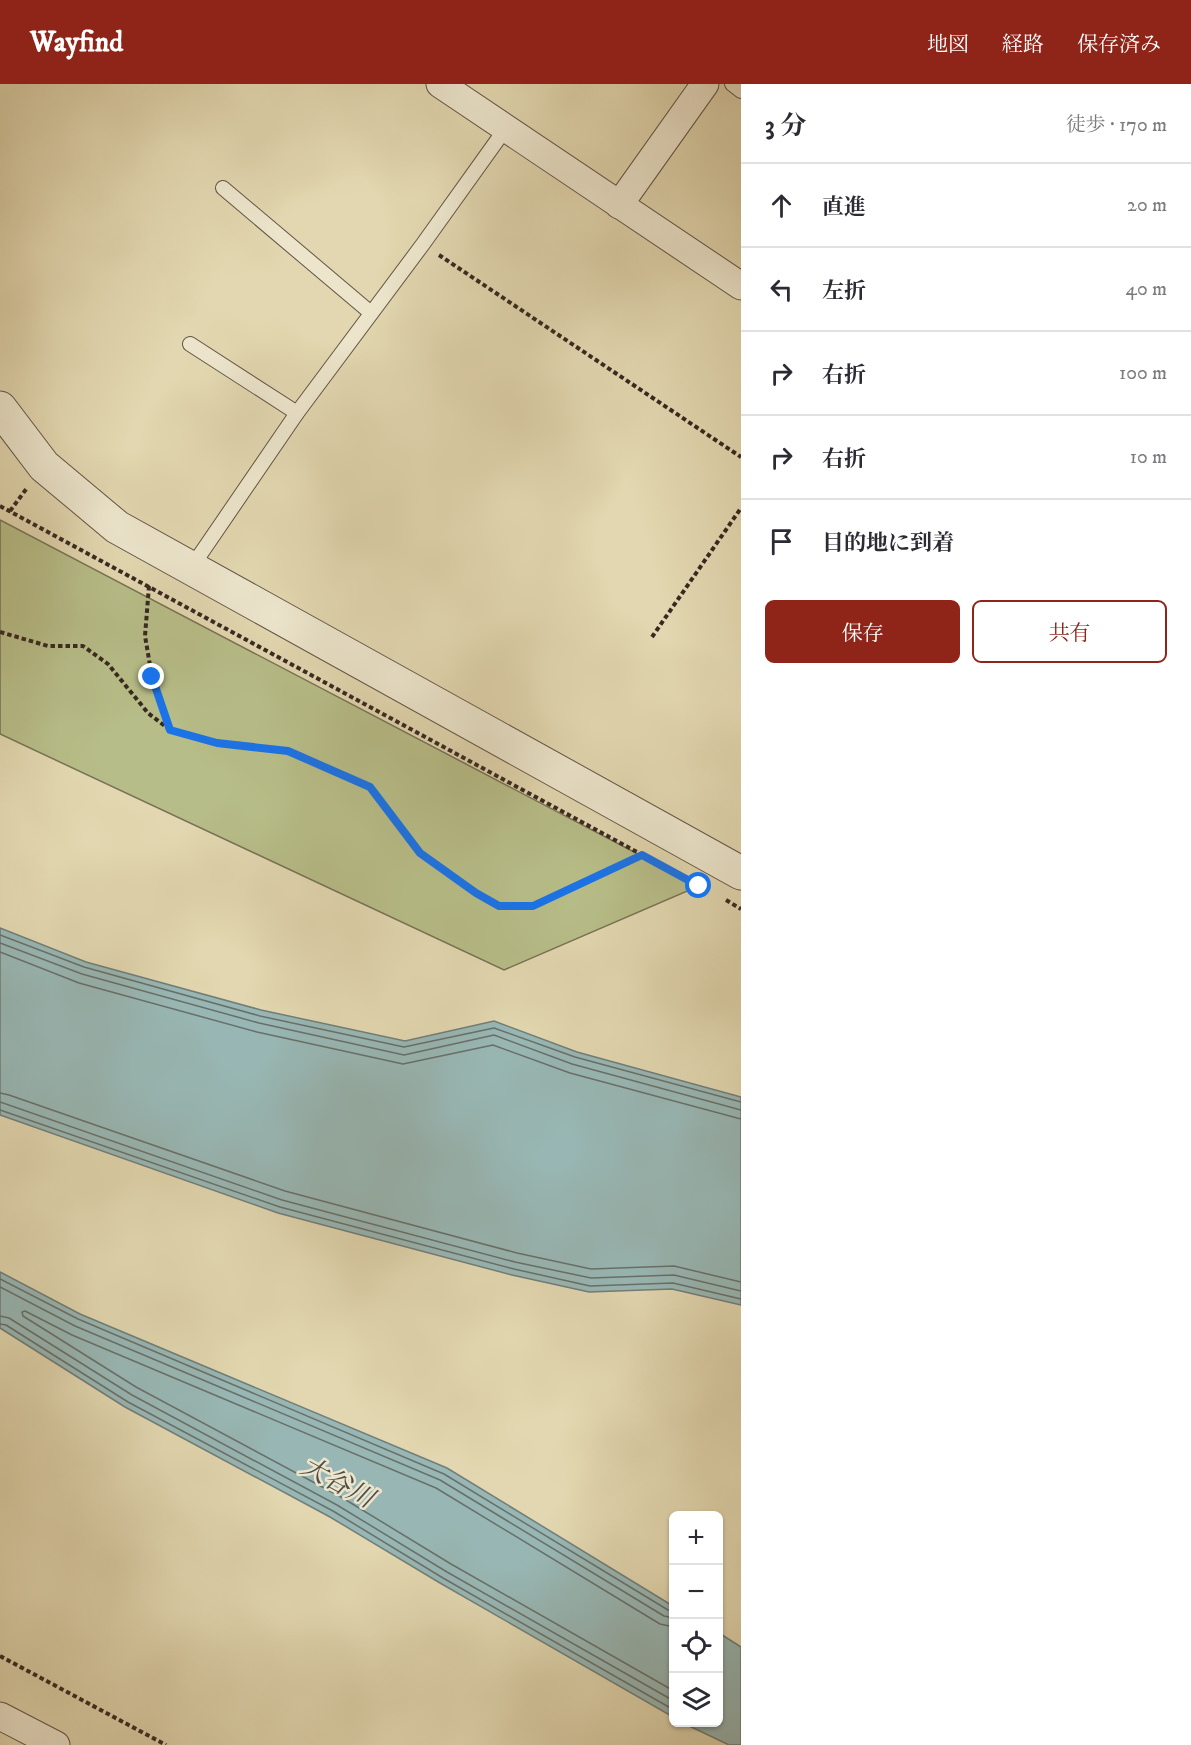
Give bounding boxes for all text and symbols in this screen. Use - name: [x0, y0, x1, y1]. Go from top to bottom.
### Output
- text: Wayfind: [30, 25, 123, 60]
- text: 地図: [927, 32, 969, 58]
- text: 経路: [1002, 32, 1044, 58]
- text: 保存済み: [1077, 32, 1161, 58]
- text: 3 分: [765, 110, 806, 143]
- text: 徒歩 · 170 m: [1066, 113, 1167, 138]
- icon: ahead: [765, 189, 798, 222]
- text: 20 m: [1127, 193, 1167, 218]
- text: 直進: [822, 194, 866, 221]
- icon: left: [765, 273, 798, 306]
- text: 40 m: [1125, 277, 1167, 302]
- text: 左折: [822, 278, 866, 305]
- icon: right: [765, 357, 798, 390]
- text: 100 m: [1119, 361, 1167, 386]
- text: 右折: [822, 362, 866, 389]
- icon: right: [765, 441, 798, 474]
- text: 10 m: [1130, 445, 1167, 470]
- text: 右折: [822, 446, 866, 473]
- icon: arrive: [765, 525, 798, 558]
- text: 目的地に到着: [822, 530, 954, 557]
- button: 保存: [765, 600, 960, 663]
- button: 共有: [972, 600, 1167, 663]
- route end: [138, 663, 164, 689]
- route start: [685, 872, 711, 898]
- water label: 大谷川: [295, 1450, 382, 1517]
- map controls: [669, 1511, 723, 1727]
- button: +: [669, 1511, 723, 1565]
- button: −: [669, 1565, 723, 1619]
- button: locate: [669, 1619, 723, 1673]
- button: layers: [669, 1673, 723, 1727]

